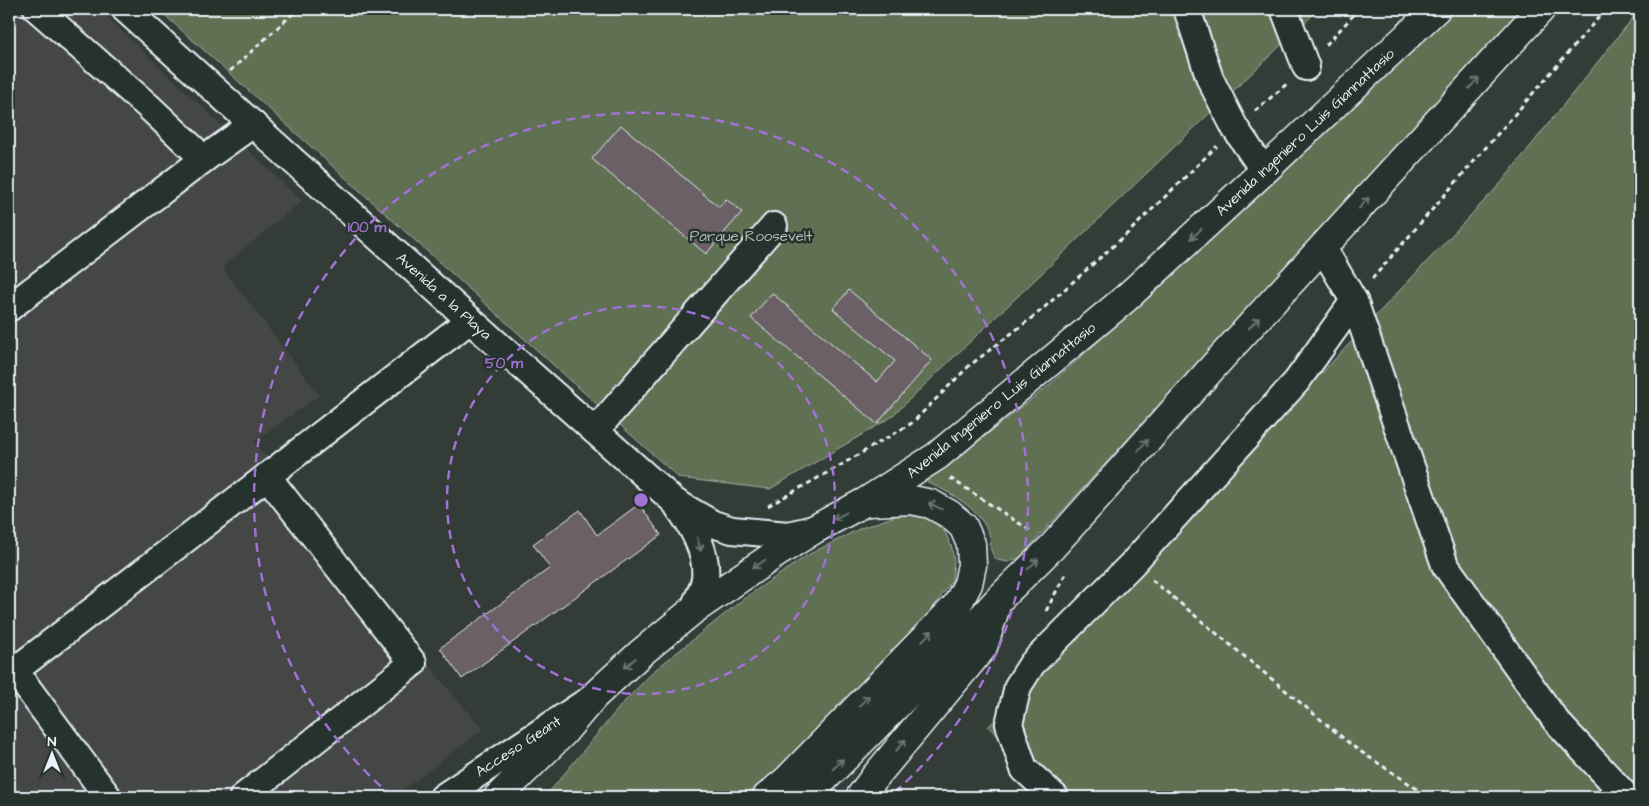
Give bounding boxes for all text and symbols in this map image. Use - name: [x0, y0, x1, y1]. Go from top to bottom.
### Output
- street label: Avenida Ingeniero Luis Giannattasio: [1211, 43, 1400, 222]
- one-way arrow: [1468, 77, 1480, 90]
- one-way arrow: [1358, 197, 1370, 210]
- text: 100 m: [348, 217, 387, 238]
- park label: Parque Roosevelt: [690, 226, 812, 247]
- one-way arrow: [1190, 228, 1202, 240]
- street label: Avenida a la Playa: [391, 248, 496, 346]
- one-way arrow: [1248, 316, 1260, 329]
- street label: Avenida Ingeniero Luis Giannattasio: [902, 317, 1101, 484]
- text: 50 m: [485, 353, 523, 374]
- one-way arrow: [1137, 438, 1149, 451]
- centre of rings: [632, 491, 650, 509]
- one-way arrow: [927, 501, 942, 511]
- one-way arrow: [833, 511, 848, 521]
- one-way arrow: [695, 536, 705, 552]
- one-way arrow: [1027, 558, 1039, 571]
- one-way arrow: [752, 559, 766, 570]
- one-way arrow: [921, 630, 933, 643]
- one-way arrow: [624, 657, 637, 669]
- one-way arrow: [858, 695, 870, 707]
- street label: Acceso Geant: [471, 711, 565, 782]
- north arrow: [28, 728, 78, 778]
- text: N: [48, 732, 57, 752]
- one-way arrow: [895, 739, 907, 752]
- one-way arrow: [832, 758, 844, 770]

